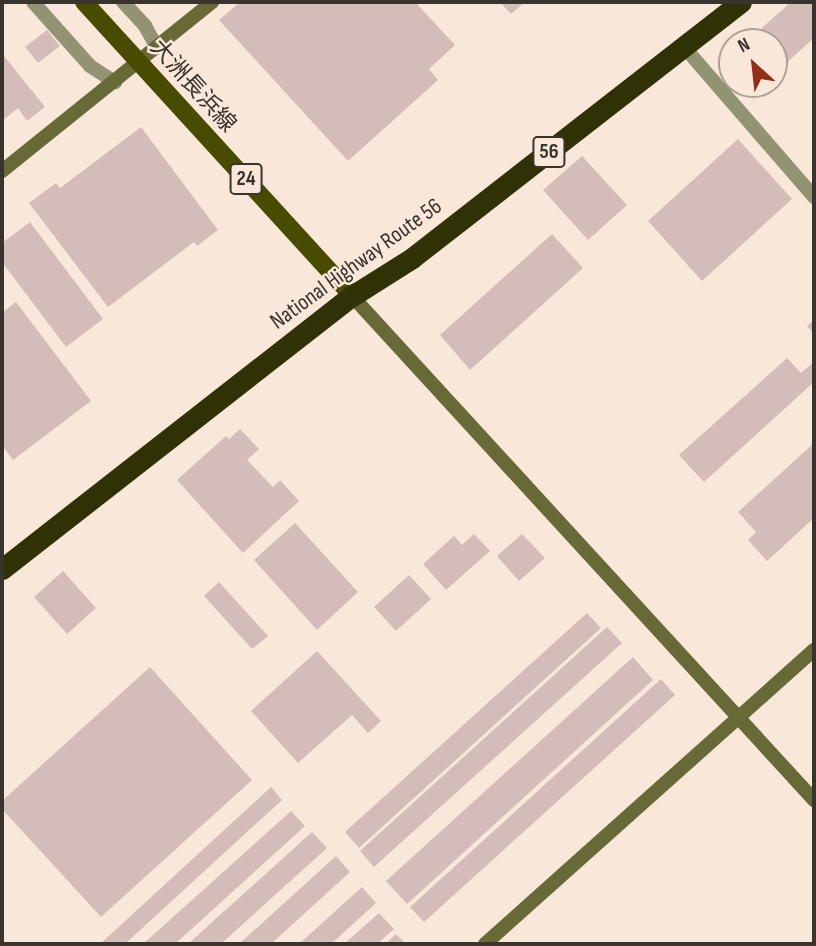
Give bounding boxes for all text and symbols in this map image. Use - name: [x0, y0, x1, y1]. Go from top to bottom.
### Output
- north arrow: [718, 28, 788, 98]
- text: N: [734, 33, 754, 58]
- street label: 大洲長浜線: [144, 34, 242, 138]
- road number: 56: [532, 134, 566, 170]
- road number: 24: [229, 162, 264, 196]
- street label: National Highway Route 56: [265, 192, 447, 336]

